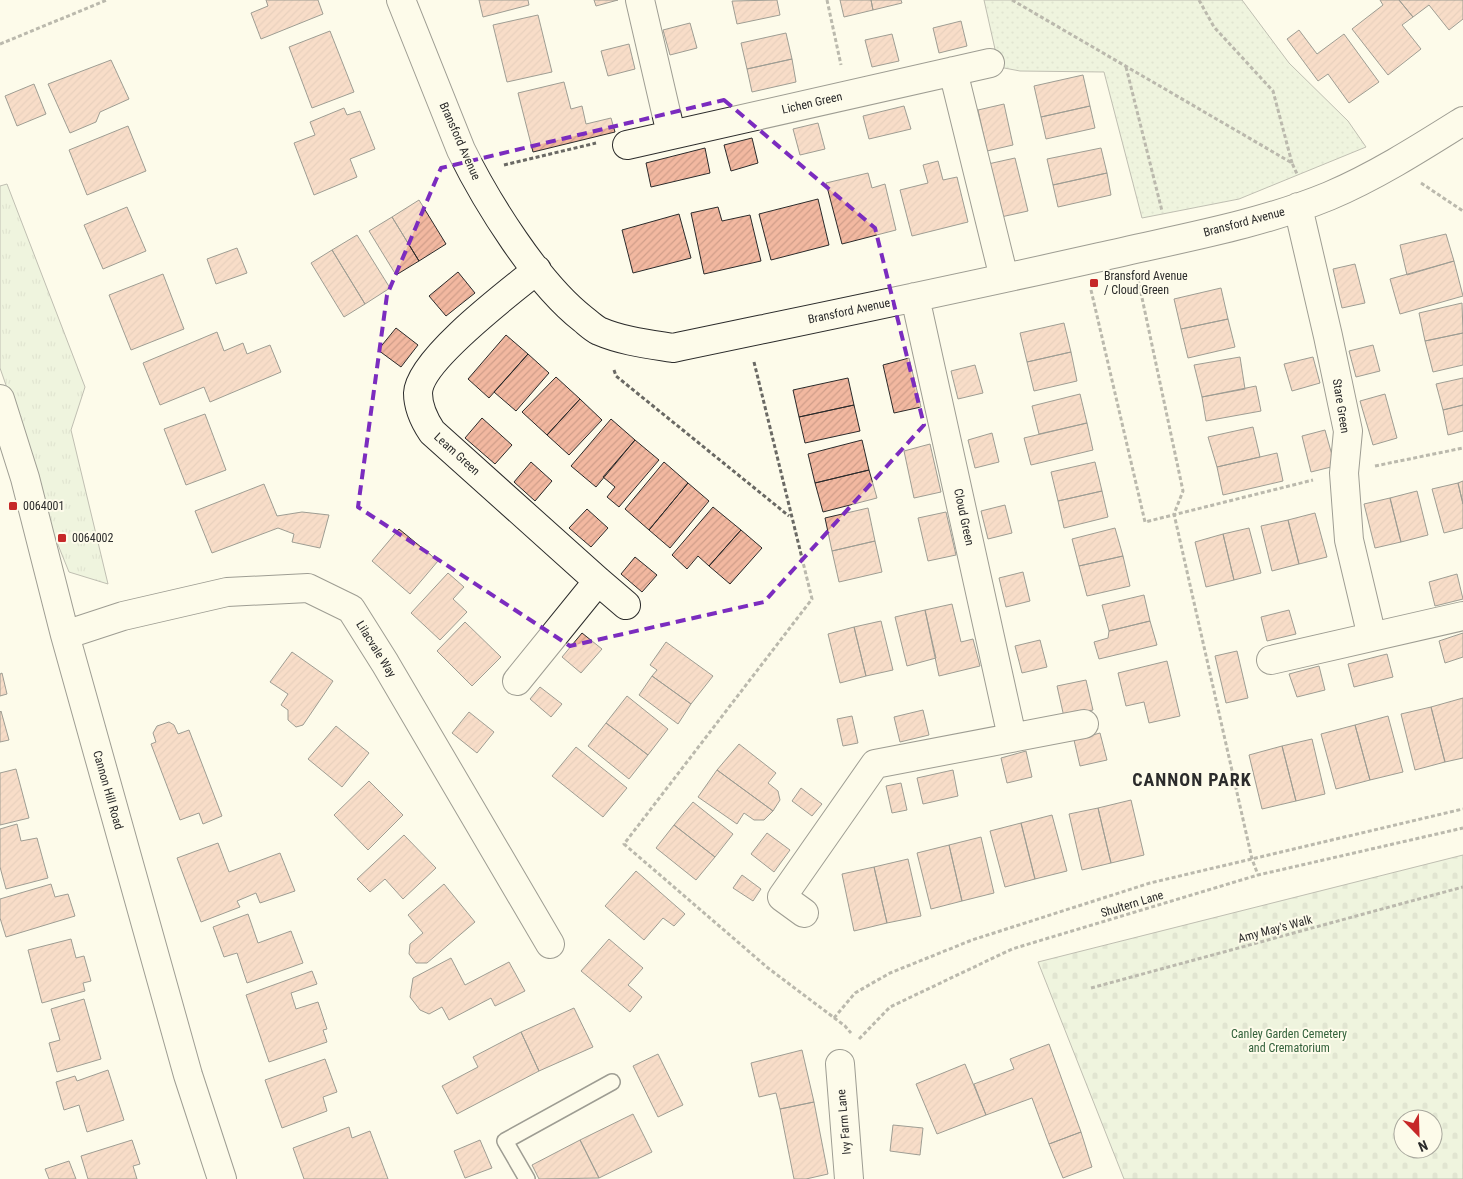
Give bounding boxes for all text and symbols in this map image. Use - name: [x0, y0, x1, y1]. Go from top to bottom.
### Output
- street label: Lichen Green: [780, 89, 844, 117]
- street label: Bransford Avenue: [437, 100, 484, 182]
- street label: Bransford Avenue: [1202, 204, 1287, 240]
- place label: Bransford Avenue / Cloud Green: [1104, 269, 1188, 297]
- marker: Bransford Avenue / Cloud Green: [1088, 277, 1100, 289]
- street label: Bransford Avenue: [807, 295, 892, 327]
- street label: Stare Green: [1330, 378, 1352, 435]
- street label: Leam Green: [431, 430, 483, 478]
- street label: Cloud Green: [951, 487, 977, 547]
- place label: 0064001: [23, 499, 64, 513]
- marker: 0064001: [7, 500, 19, 512]
- place label: 0064002: [72, 531, 114, 545]
- marker: 0064002: [56, 532, 68, 544]
- street label: Lilacvale Way: [353, 618, 399, 680]
- street label: Cannon Hill Road: [90, 749, 126, 831]
- district label: CANNON PARK: [1132, 769, 1252, 790]
- street label: Shultern Lane: [1099, 888, 1165, 920]
- street label: Amy May's Walk: [1236, 912, 1314, 946]
- park label: Canley Garden Cemetery and Crematorium: [1231, 1027, 1347, 1055]
- street label: Ivy Farm Lane: [834, 1088, 854, 1155]
- north arrow: [1393, 1109, 1443, 1159]
- text: N: [1416, 1137, 1430, 1155]

